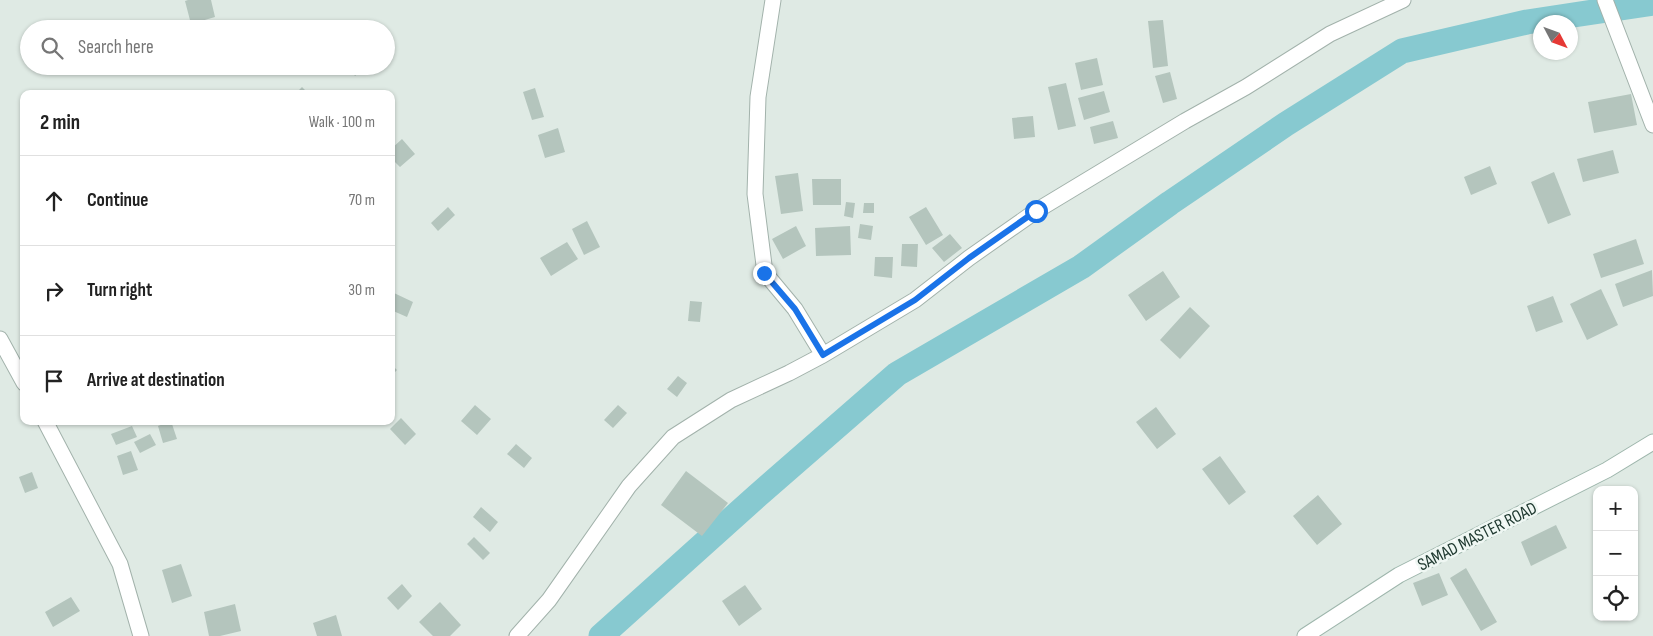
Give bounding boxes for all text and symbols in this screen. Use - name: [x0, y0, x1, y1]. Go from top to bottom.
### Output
- north arrow: [1533, 15, 1578, 60]
- search box: [20, 20, 395, 75]
- icon: search: [38, 34, 66, 62]
- text: Search here: [78, 36, 154, 59]
- text: 2 min: [40, 110, 80, 135]
- text: Walk · 100 m: [309, 113, 375, 132]
- icon: ahead: [40, 187, 68, 215]
- text: Continue: [87, 189, 148, 212]
- text: 70 m: [349, 191, 375, 210]
- route start: [1025, 200, 1048, 223]
- route end: [753, 262, 776, 285]
- icon: right: [40, 277, 68, 305]
- text: Turn right: [87, 279, 152, 302]
- text: 30 m: [348, 281, 375, 300]
- icon: arrive: [40, 367, 68, 395]
- text: Arrive at destination: [87, 369, 225, 392]
- map controls: [1593, 486, 1638, 621]
- button: +: [1593, 486, 1638, 531]
- street label: SAMAD MASTER ROAD: [1414, 497, 1540, 576]
- button: −: [1593, 531, 1638, 576]
- button: locate: [1593, 576, 1638, 621]

